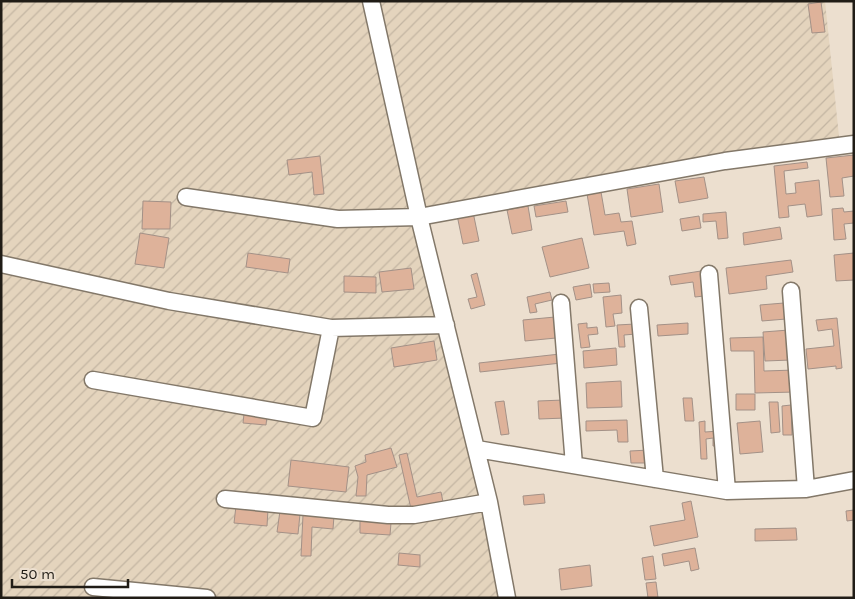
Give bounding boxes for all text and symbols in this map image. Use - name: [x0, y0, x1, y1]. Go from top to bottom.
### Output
- scale bar: [12, 556, 129, 588]
- text: 50 m: [20, 565, 55, 583]

